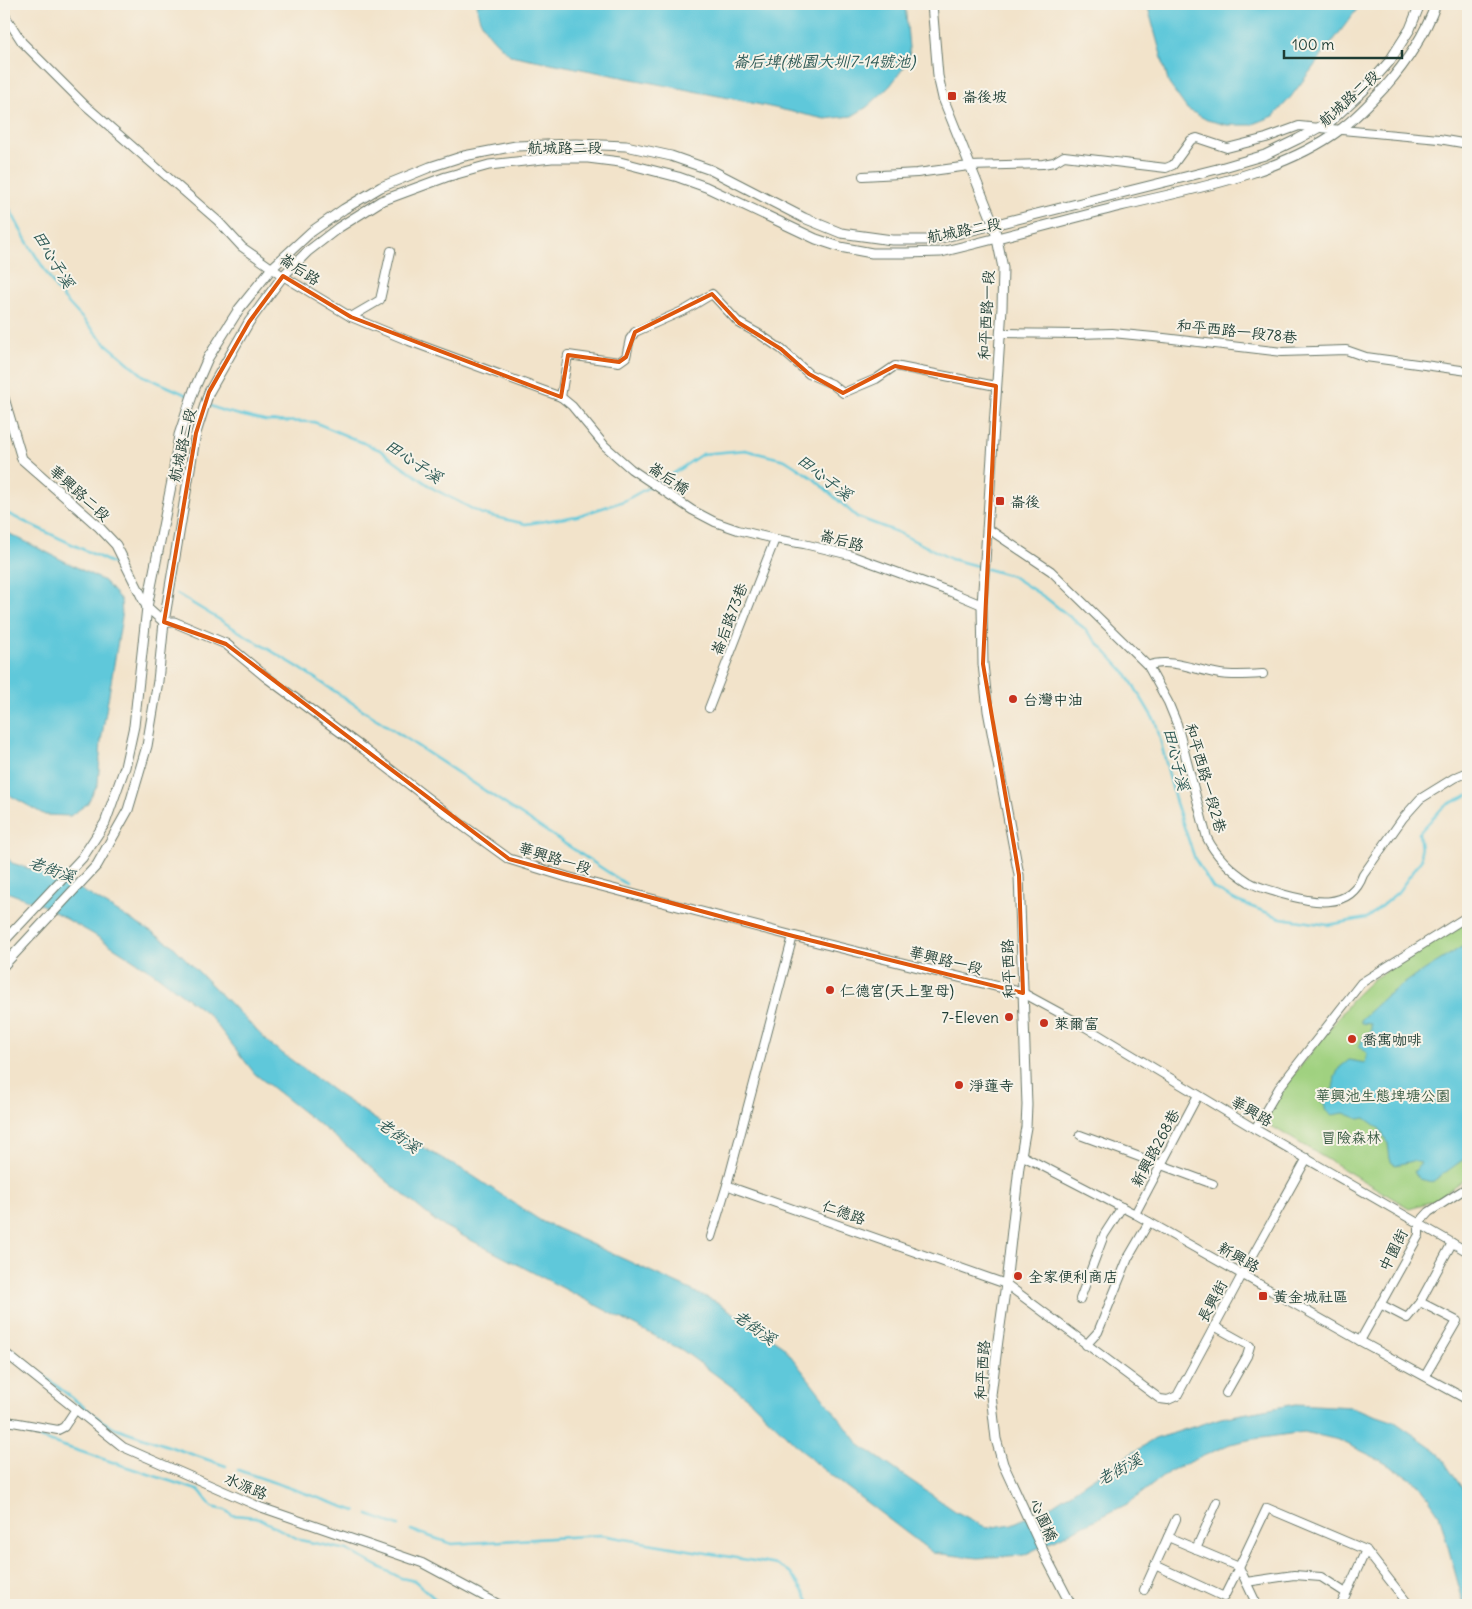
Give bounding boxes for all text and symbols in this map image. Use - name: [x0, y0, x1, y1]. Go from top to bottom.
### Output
- scale bar: [1284, 28, 1402, 60]
- text: 100 m: [1292, 35, 1334, 54]
- water label: 崙后埤(桃園大圳7-14號池): [733, 51, 916, 71]
- street label: 航城路二段: [1315, 66, 1383, 130]
- place label: 崙後坡: [962, 87, 1007, 106]
- marker: 崙後坡: [946, 90, 958, 102]
- street label: 航城路二段: [527, 138, 603, 157]
- street label: 航城路二段: [925, 214, 1003, 246]
- water label: 田心子溪: [29, 226, 80, 292]
- street label: 崙后路: [276, 249, 324, 289]
- street label: 和平西路一段: [974, 270, 998, 360]
- street label: 和平西路一段78巷: [1176, 315, 1298, 347]
- street label: 航城路二段: [164, 406, 200, 484]
- water label: 田心子溪: [382, 435, 447, 488]
- water label: 田心子溪: [794, 449, 857, 505]
- street label: 崙后橋: [645, 458, 693, 498]
- street label: 華興路二段: [46, 461, 114, 525]
- place label: 崙後: [1010, 492, 1040, 511]
- marker: 崙後: [994, 495, 1006, 507]
- street label: 崙后路: [818, 525, 866, 555]
- street label: 崙后路73巷: [707, 580, 751, 658]
- place label: 台灣中油: [1023, 690, 1083, 709]
- marker: 台灣中油: [1007, 693, 1019, 705]
- street label: 和平西路一段2巷: [1181, 721, 1231, 835]
- water label: 田心子溪: [1160, 726, 1195, 793]
- street label: 華興路一段: [516, 838, 594, 878]
- water label: 老街溪: [26, 851, 79, 887]
- street label: 和平西路: [997, 939, 1019, 999]
- street label: 華興路一段: [907, 942, 985, 978]
- place label: 仁德宮(天上聖母): [840, 981, 954, 1000]
- marker: 仁德宮(天上聖母): [824, 984, 836, 996]
- place label: 7-Eleven: [941, 1008, 999, 1027]
- marker: 7-Eleven: [1003, 1011, 1015, 1023]
- place label: 萊爾富: [1054, 1014, 1099, 1033]
- marker: 萊爾富: [1038, 1017, 1050, 1029]
- place label: 喬寓咖啡: [1362, 1030, 1422, 1049]
- marker: 喬寓咖啡: [1346, 1033, 1358, 1045]
- place label: 淨蓮寺: [969, 1076, 1014, 1095]
- marker: 淨蓮寺: [953, 1079, 965, 1091]
- park label: 華興池生態埤塘公園: [1315, 1086, 1451, 1105]
- street label: 華興路: [1228, 1092, 1276, 1130]
- street label: 新興路268巷: [1127, 1106, 1183, 1190]
- water label: 老街溪: [374, 1113, 425, 1158]
- park label: 冒險森林: [1321, 1128, 1381, 1147]
- street label: 仁德路: [820, 1196, 868, 1228]
- street label: 中園街: [1374, 1226, 1412, 1274]
- street label: 新興路: [1215, 1238, 1263, 1276]
- place label: 全家便利商店: [1028, 1267, 1118, 1286]
- marker: 全家便利商店: [1012, 1270, 1024, 1282]
- street label: 長興街: [1193, 1277, 1231, 1325]
- place label: 黃金城社區: [1273, 1287, 1348, 1306]
- marker: 黃金城社區: [1257, 1290, 1269, 1302]
- water label: 老街溪: [730, 1305, 781, 1350]
- street label: 和平西路: [970, 1339, 994, 1401]
- water label: 老街溪: [1093, 1448, 1146, 1489]
- street label: 水源路: [222, 1468, 270, 1504]
- street label: 心園橋: [1026, 1496, 1062, 1544]

